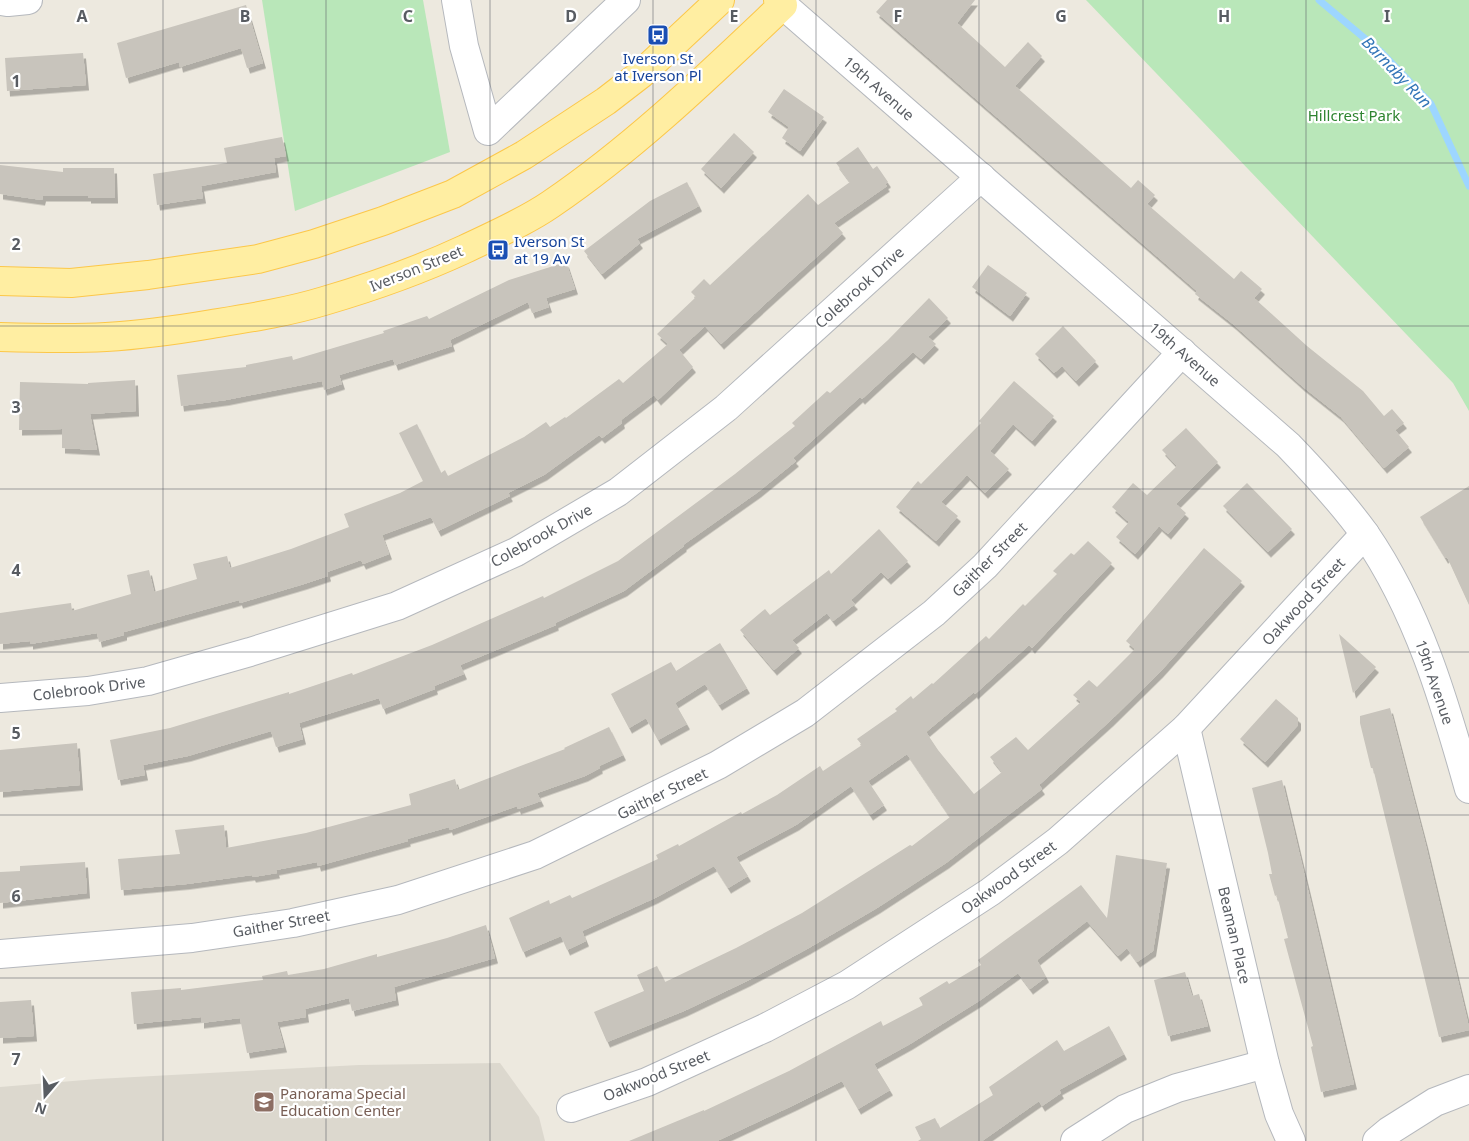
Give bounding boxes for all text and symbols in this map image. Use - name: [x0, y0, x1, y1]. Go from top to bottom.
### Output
- text: A: [76, 5, 88, 27]
- text: B: [240, 5, 250, 27]
- text: C: [403, 5, 413, 27]
- text: D: [565, 5, 577, 27]
- text: E: [730, 5, 739, 27]
- text: F: [894, 5, 902, 27]
- text: G: [1055, 5, 1067, 27]
- text: H: [1218, 5, 1230, 27]
- text: I: [1384, 5, 1390, 27]
- bus stop icon: Iverson St at Iverson Pl: [646, 23, 670, 47]
- water label: Barnaby Run: [1357, 31, 1437, 113]
- place label: Iverson St at Iverson Pl: [614, 48, 702, 85]
- street label: 19th Avenue: [839, 51, 919, 125]
- text: 1: [11, 70, 21, 92]
- park label: Hillcrest Park: [1308, 105, 1400, 125]
- place label: Iverson St at 19 Av: [514, 231, 585, 268]
- text: 2: [11, 233, 21, 255]
- bus stop icon: Iverson St at 19 Av: [486, 238, 510, 262]
- street label: Iverson Street: [367, 240, 466, 296]
- street label: Colebrook Drive: [810, 242, 908, 332]
- street label: 19th Avenue: [1145, 317, 1225, 391]
- text: 3: [11, 396, 21, 418]
- street label: Colebrook Drive: [487, 499, 595, 571]
- street label: Gaither Street: [947, 517, 1031, 601]
- street label: Oakwood Street: [1257, 552, 1349, 649]
- text: 4: [11, 559, 21, 581]
- street label: 19th Avenue: [1411, 637, 1459, 727]
- street label: Colebrook Drive: [32, 671, 146, 705]
- text: 5: [11, 722, 21, 744]
- street label: Gaither Street: [613, 762, 711, 824]
- street label: Oakwood Street: [956, 835, 1060, 918]
- street label: Beaman Place: [1214, 884, 1256, 986]
- text: 6: [11, 885, 21, 907]
- street label: Gaither Street: [231, 905, 332, 941]
- street label: Oakwood Street: [600, 1044, 713, 1105]
- text: 7: [11, 1048, 21, 1070]
- north arrow: [20, 1071, 70, 1121]
- place label: Panorama Special Education Center: [280, 1083, 406, 1120]
- school or university icon: Panorama Special Education Center: [252, 1090, 276, 1114]
- text: N: [32, 1098, 49, 1120]

